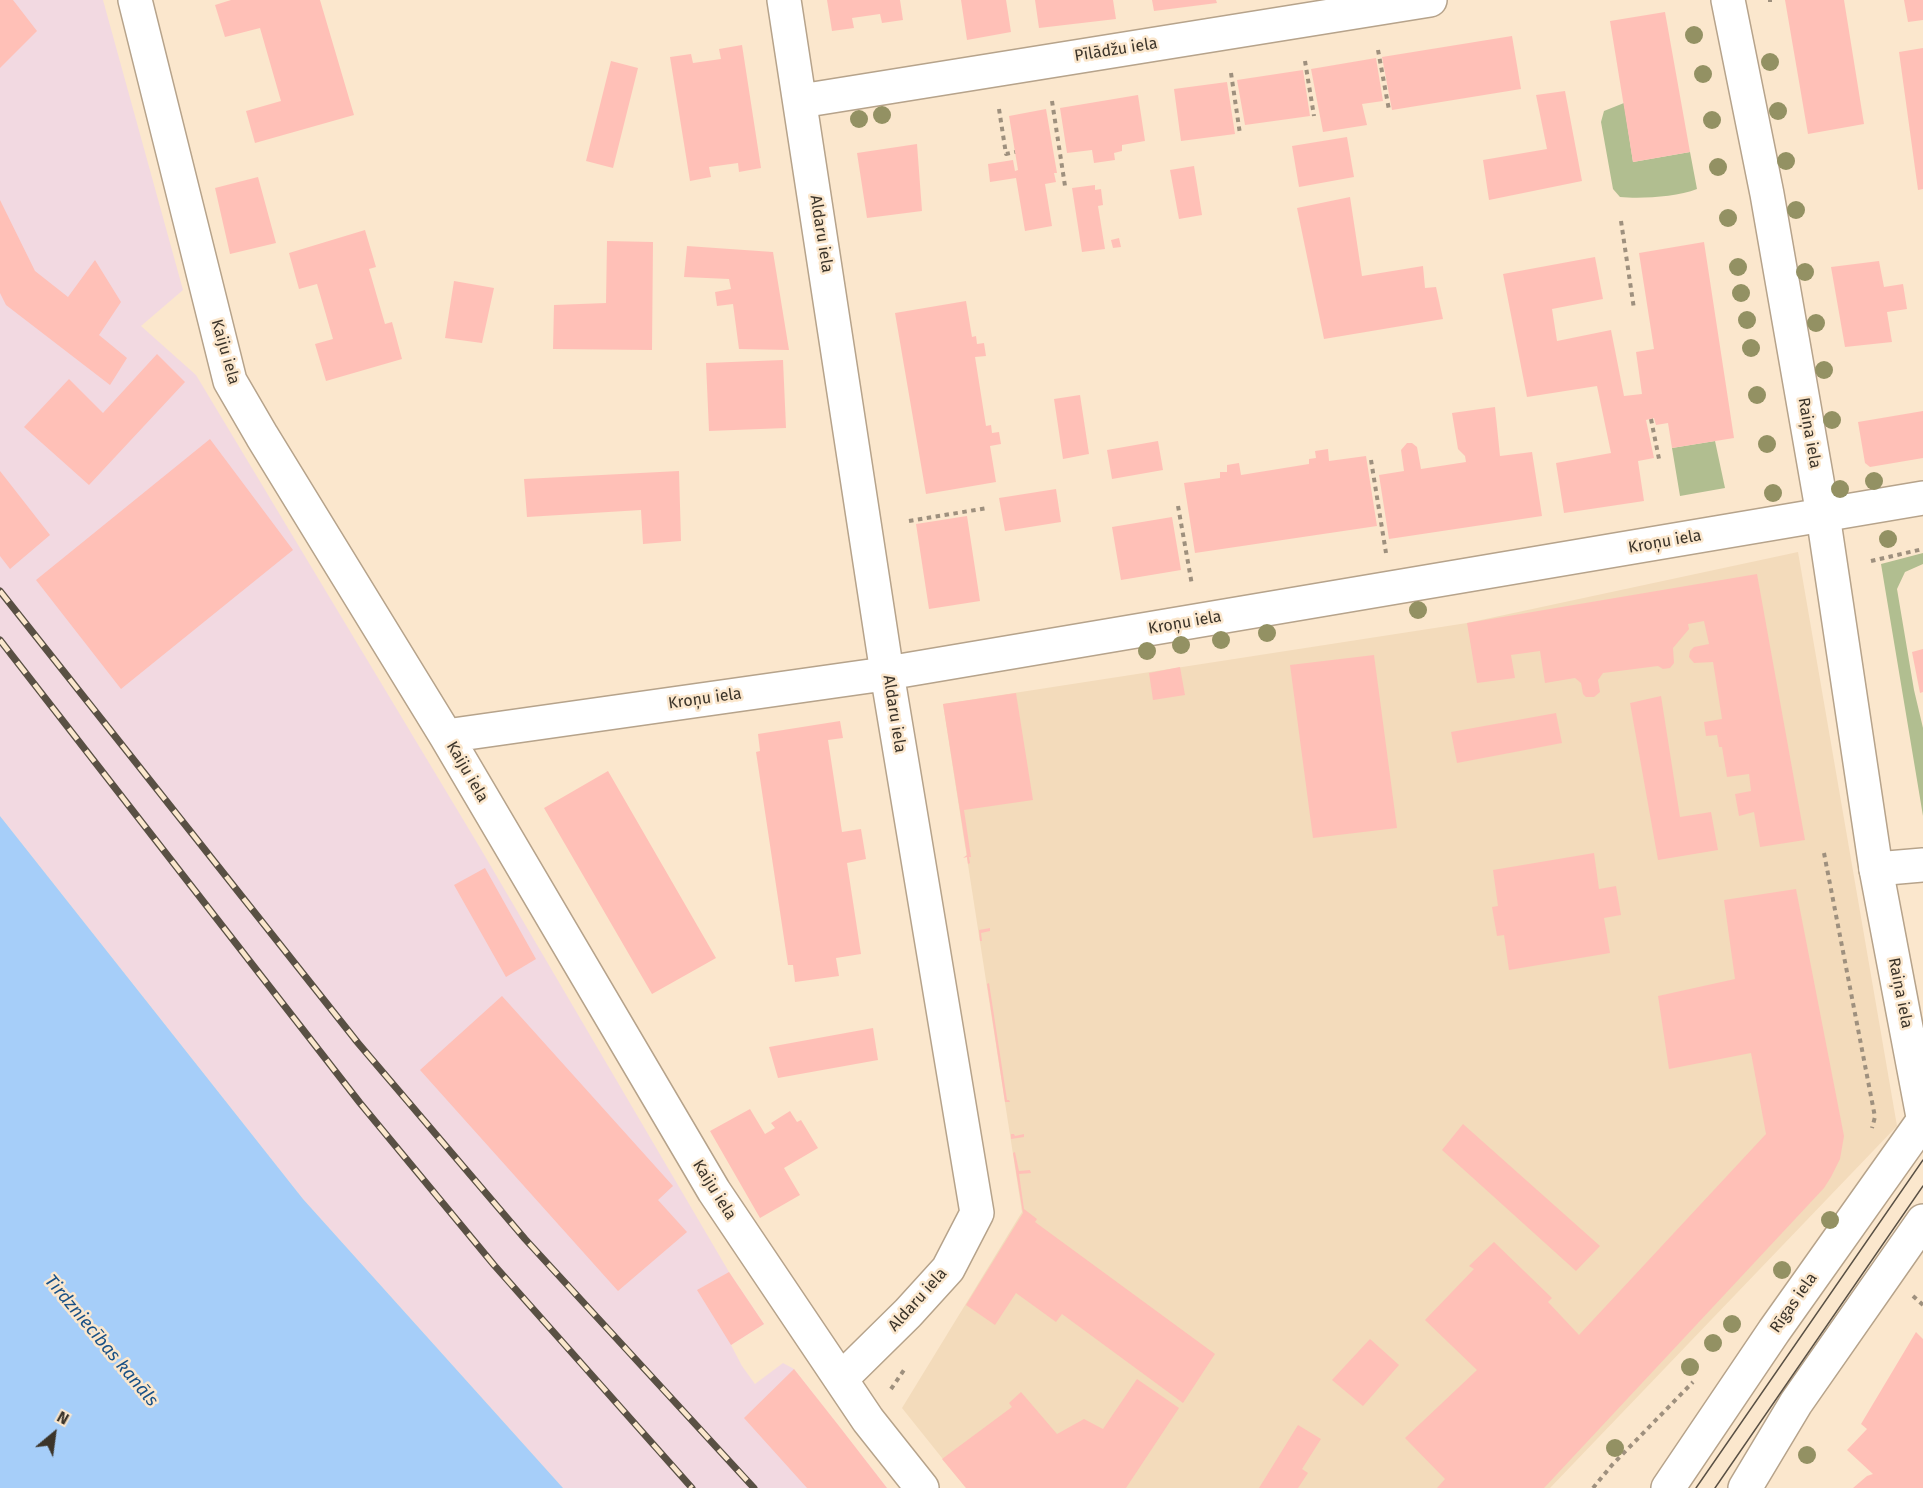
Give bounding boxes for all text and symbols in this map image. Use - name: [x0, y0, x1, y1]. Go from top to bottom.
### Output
- street label: Pīlādžu iela: [1073, 34, 1159, 66]
- street label: Aldaru iela: [805, 194, 837, 274]
- street label: Kaiju iela: [207, 317, 243, 387]
- street label: Raiņa iela: [1793, 396, 1825, 470]
- street label: Kroņu iela: [1627, 526, 1703, 558]
- street label: Kroņu iela: [1147, 607, 1223, 639]
- street label: Aldaru iela: [878, 674, 910, 754]
- street label: Kroņu iela: [667, 684, 743, 714]
- street label: Kaiju iela: [442, 738, 492, 806]
- street label: Raiņa iela: [1884, 956, 1916, 1030]
- street label: Kaiju iela: [688, 1156, 740, 1224]
- street label: Aldaru iela: [885, 1264, 951, 1336]
- street label: Rīgas iela: [1766, 1269, 1822, 1337]
- water label: Tirdzniecības kanāls: [40, 1271, 162, 1411]
- north arrow: [24, 1404, 84, 1464]
- text: N: [54, 1407, 72, 1429]

